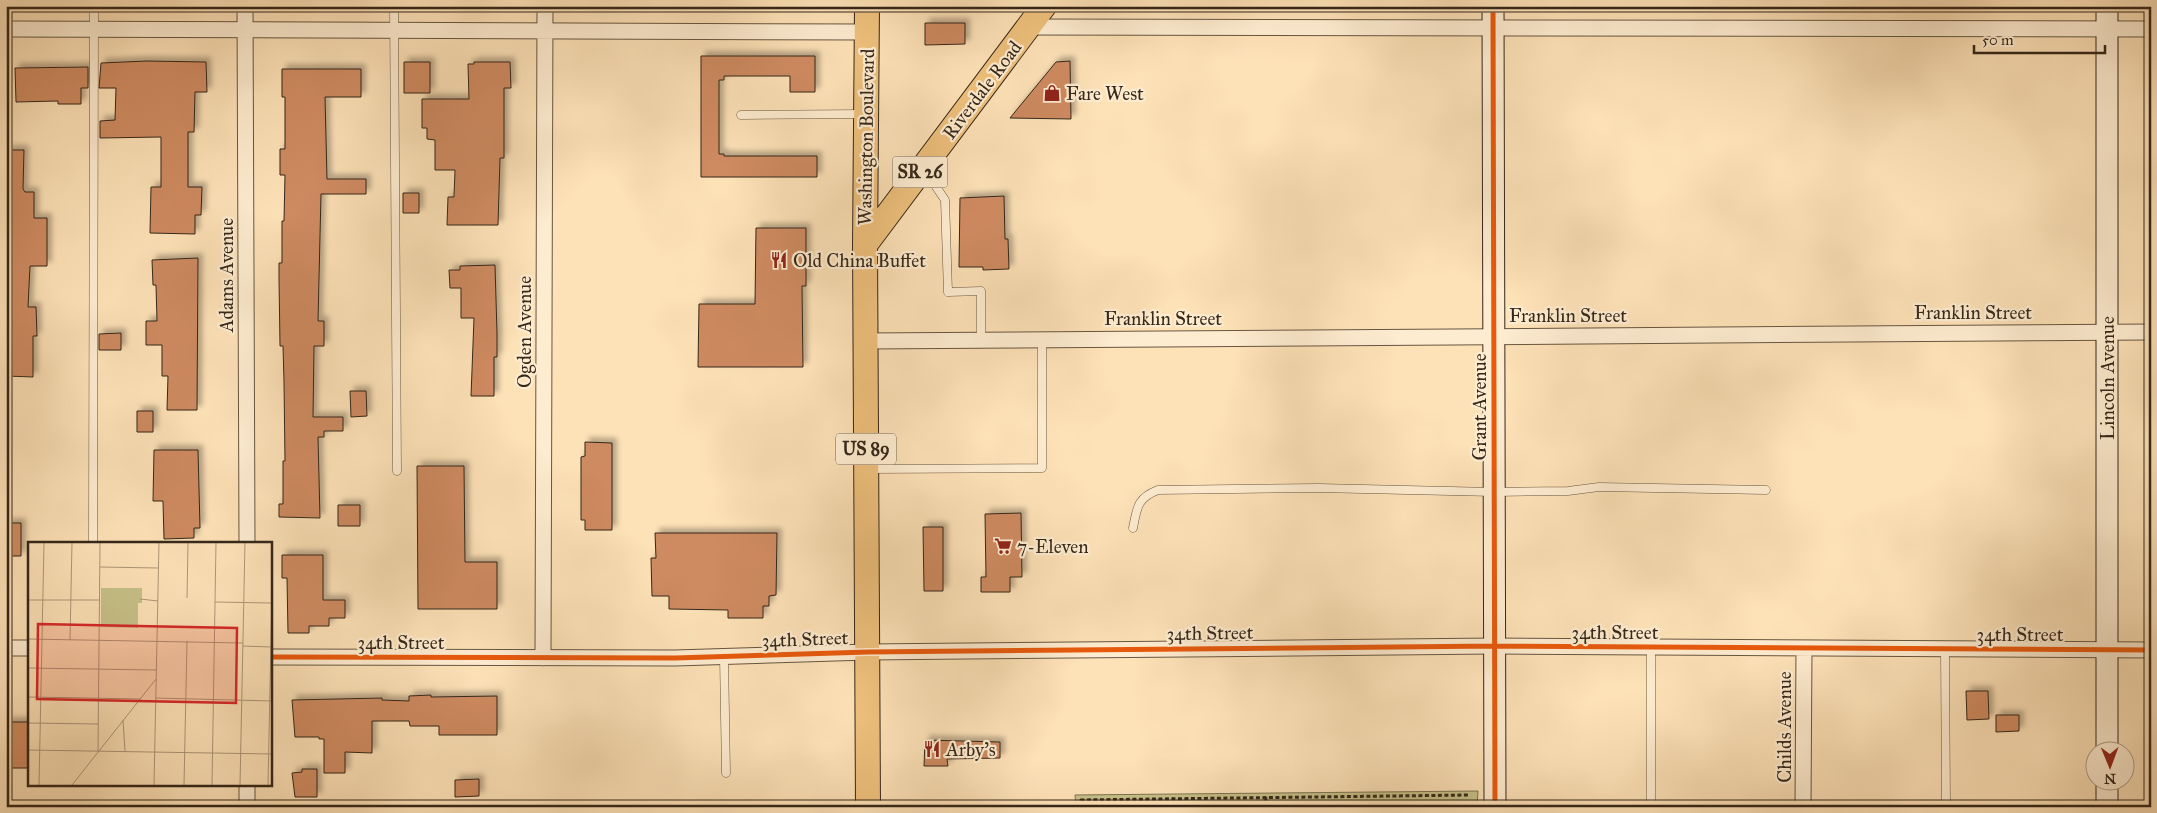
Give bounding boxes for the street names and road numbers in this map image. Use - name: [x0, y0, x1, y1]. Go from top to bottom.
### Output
- street label: Riverdale Road: [938, 36, 1027, 144]
- street label: Washington Boulevard: [853, 48, 880, 226]
- road number: SR 26: [892, 156, 948, 188]
- street label: Adams Avenue: [215, 218, 238, 333]
- street label: Ogden Avenue: [513, 276, 537, 388]
- street label: Franklin Street: [1914, 301, 2032, 324]
- street label: Franklin Street: [1509, 304, 1627, 327]
- street label: Franklin Street: [1104, 307, 1222, 330]
- street label: Lincoln Avenue: [2096, 316, 2119, 440]
- street label: Grant Avenue: [1468, 353, 1491, 461]
- road number: US 89: [836, 434, 896, 464]
- street label: 34th Street: [1166, 621, 1254, 645]
- street label: 34th Street: [1572, 621, 1659, 644]
- street label: 34th Street: [1977, 623, 2064, 646]
- street label: 34th Street: [761, 626, 849, 652]
- street label: 34th Street: [358, 631, 445, 654]
- street label: Childs Avenue: [1773, 671, 1796, 783]

